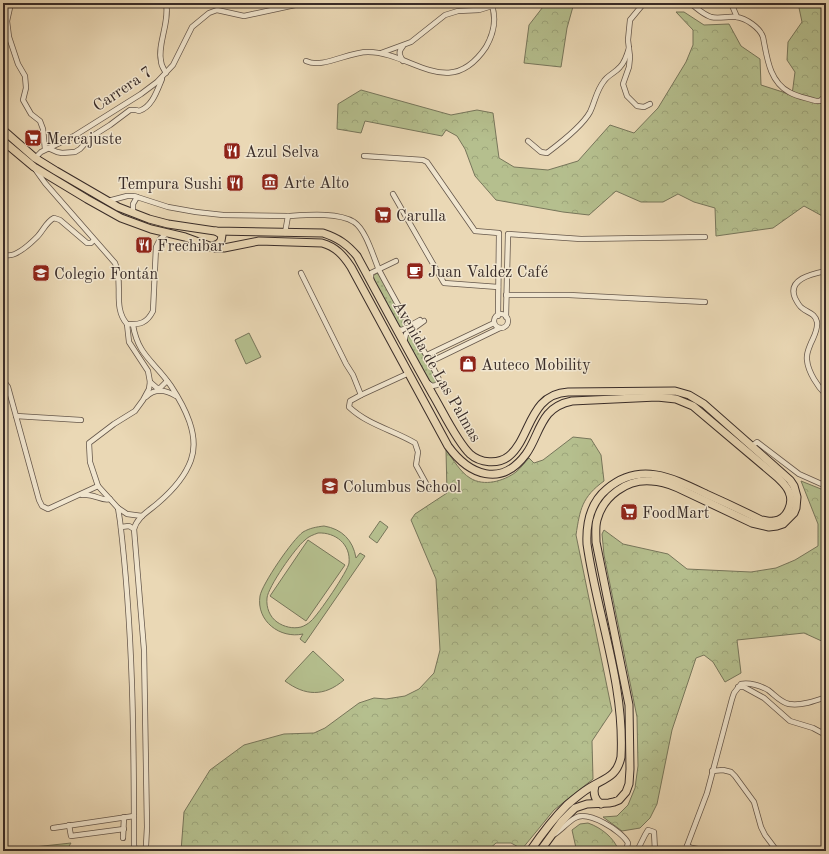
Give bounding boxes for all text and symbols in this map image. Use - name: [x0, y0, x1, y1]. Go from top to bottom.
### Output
- street label: Carrera 7: [91, 64, 156, 115]
- supermarket icon: Mercajuste: [23, 128, 43, 148]
- place label: Mercajuste: [46, 132, 122, 148]
- restaurant icon: Azul Selva: [222, 141, 242, 161]
- place label: Azul Selva: [245, 145, 319, 161]
- museum icon: Arte Alto: [260, 172, 280, 192]
- restaurant icon: Tempura Sushi: [225, 173, 245, 193]
- place label: Arte Alto: [283, 176, 349, 192]
- place label: Tempura Sushi: [117, 177, 222, 193]
- supermarket icon: Carulla: [373, 205, 393, 225]
- place label: Carulla: [396, 209, 446, 225]
- restaurant icon: Frechibar: [134, 235, 154, 255]
- place label: Frechibar: [157, 239, 225, 255]
- cafe icon: Juan Valdez Café: [405, 261, 425, 281]
- school or university icon: Colegio Fontán: [31, 263, 51, 283]
- place label: Juan Valdez Café: [428, 265, 548, 281]
- place label: Colegio Fontán: [54, 267, 158, 283]
- street label: Avenida de Las Palmas: [389, 299, 483, 445]
- shop icon: Auteco Mobility: [458, 354, 478, 374]
- place label: Auteco Mobility: [481, 358, 591, 374]
- school or university icon: Columbus School: [320, 476, 340, 496]
- place label: Columbus School: [343, 480, 461, 496]
- supermarket icon: FoodMart: [619, 502, 639, 522]
- place label: FoodMart: [642, 506, 710, 522]

